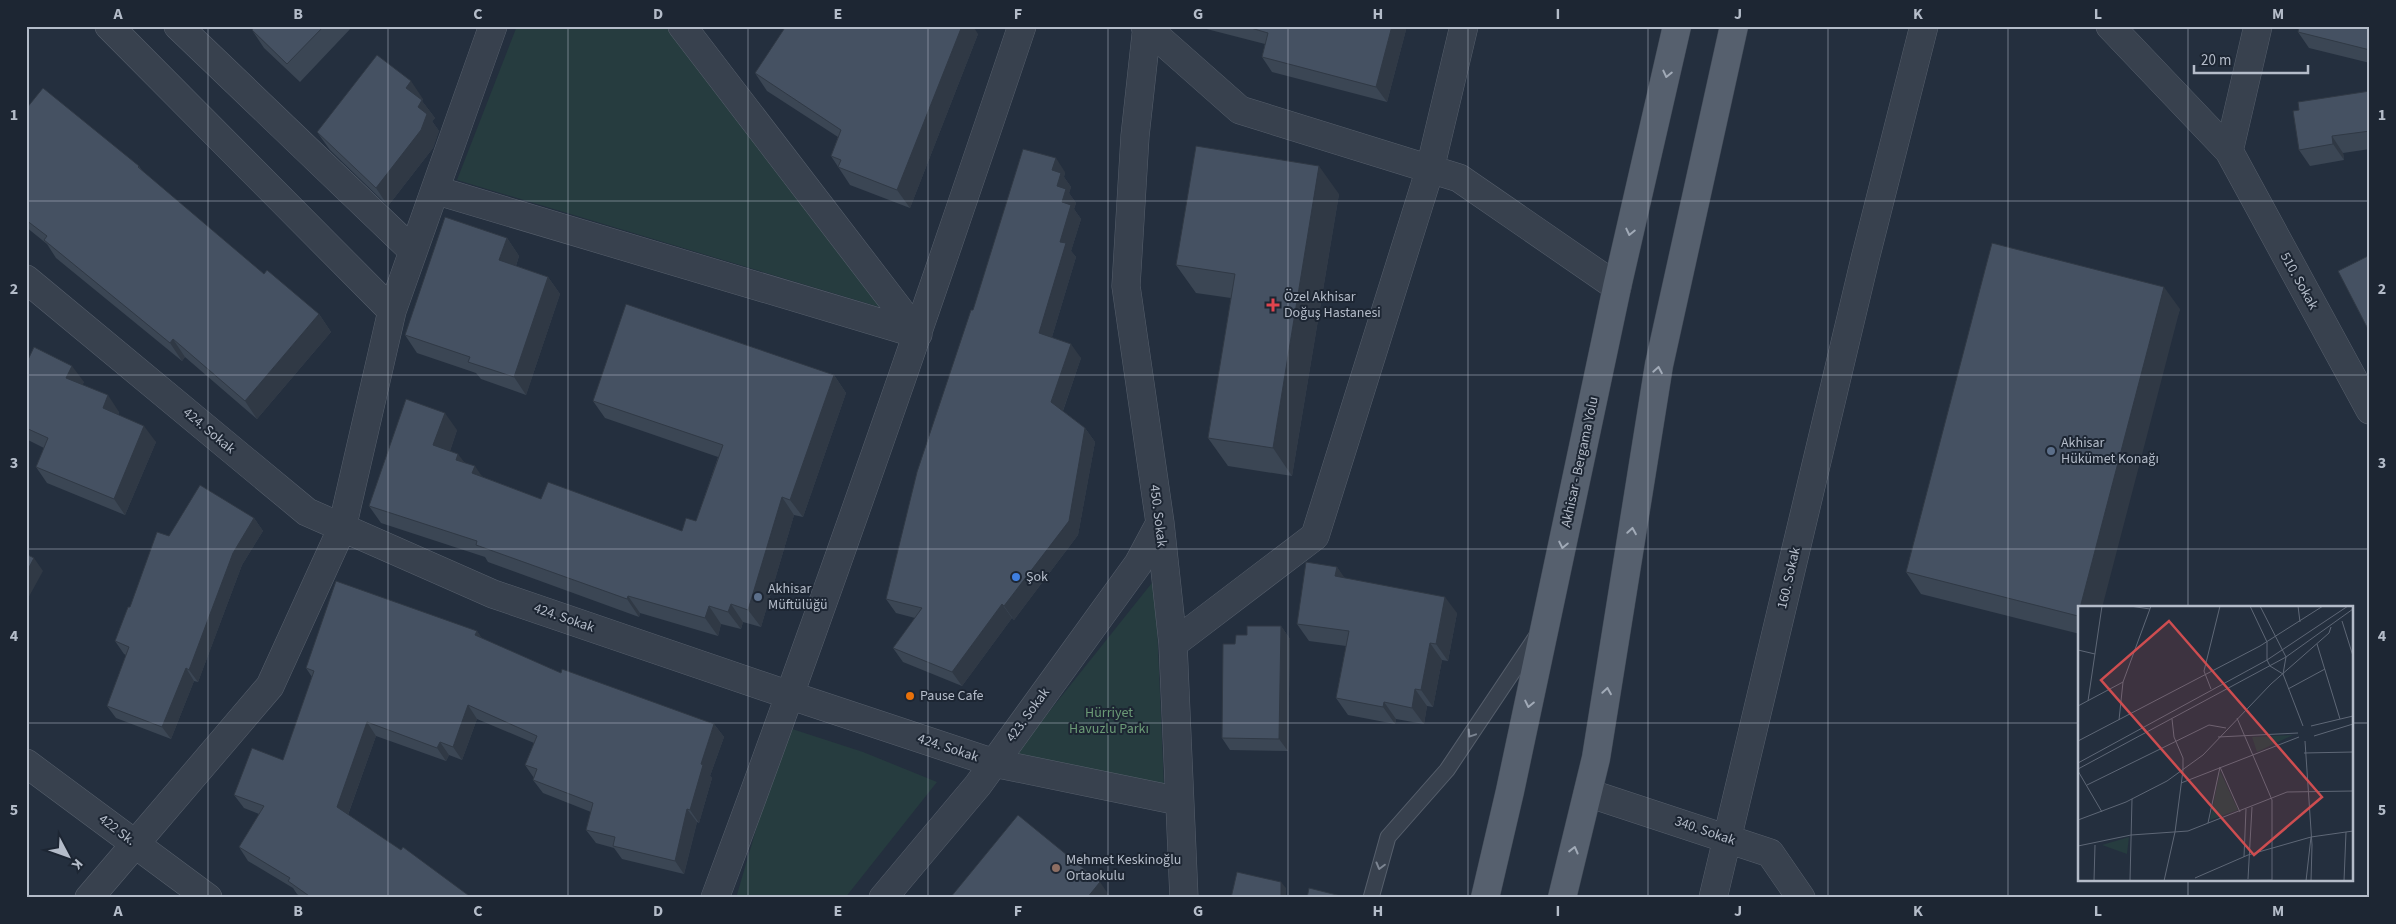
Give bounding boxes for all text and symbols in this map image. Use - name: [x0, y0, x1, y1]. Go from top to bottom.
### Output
- text: A: [112, 3, 123, 25]
- text: B: [293, 3, 303, 25]
- text: C: [473, 3, 483, 25]
- text: D: [653, 3, 663, 25]
- text: E: [834, 3, 842, 25]
- text: F: [1014, 3, 1022, 25]
- text: G: [1193, 3, 1203, 25]
- text: H: [1373, 3, 1383, 25]
- text: I: [1556, 3, 1560, 25]
- text: J: [1734, 3, 1742, 25]
- text: K: [1913, 3, 1923, 25]
- text: L: [2094, 3, 2102, 25]
- text: M: [2272, 3, 2284, 25]
- scale bar: [2194, 42, 2307, 74]
- text: 20 m: [2201, 50, 2231, 71]
- one-way arrow: [1662, 69, 1672, 78]
- text: 1: [10, 104, 18, 126]
- text: 1: [2378, 104, 2386, 126]
- one-way arrow: [1625, 228, 1636, 237]
- street label: 510. Sokak: [2275, 249, 2323, 313]
- text: 2: [10, 278, 18, 300]
- text: 2: [2378, 278, 2386, 300]
- place label: Özel Akhisar Doğuş Hastanesi: [1284, 287, 1381, 323]
- marker: Özel Akhisar Doğuş Hastanesi: [1266, 298, 1280, 312]
- one-way arrow: [1653, 366, 1663, 375]
- street label: Akhisar - Bergama Yolu: [1556, 395, 1604, 529]
- street label: 424. Sokak: [178, 403, 240, 459]
- place label: Akhisar Hükümet Konağı: [2061, 433, 2159, 469]
- marker: Akhisar Hükümet Konağı: [2045, 445, 2057, 457]
- text: 3: [10, 452, 18, 474]
- text: 3: [2378, 452, 2386, 474]
- street label: 450. Sokak: [1144, 484, 1172, 549]
- one-way arrow: [1627, 527, 1637, 535]
- one-way arrow: [1558, 541, 1569, 549]
- street label: 160. Sokak: [1772, 545, 1806, 611]
- place label: Şok: [1026, 567, 1048, 587]
- marker: Şok: [1010, 571, 1022, 583]
- place label: Akhisar Müftülüğü: [768, 579, 828, 615]
- marker: Akhisar Müftülüğü: [752, 591, 764, 603]
- street label: 424. Sokak: [531, 598, 597, 638]
- inset map: [2078, 606, 2354, 882]
- text: 4: [10, 625, 19, 647]
- text: 4: [2378, 625, 2387, 647]
- street label: 423. Sokak: [1001, 684, 1055, 746]
- place label: Pause Cafe: [920, 686, 984, 706]
- one-way arrow: [1601, 687, 1611, 696]
- marker: Pause Cafe: [904, 690, 916, 702]
- one-way arrow: [1524, 699, 1535, 708]
- park label: Hürriyet Havuzlu Parkı: [1069, 703, 1149, 739]
- one-way arrow: [1468, 728, 1477, 738]
- street label: 424. Sokak: [915, 729, 981, 767]
- text: 5: [10, 799, 18, 821]
- text: 5: [2378, 799, 2386, 821]
- street label: 422 Sk.: [94, 809, 140, 851]
- street label: 340. Sokak: [1672, 811, 1738, 851]
- north arrow: [42, 832, 92, 882]
- one-way arrow: [1568, 846, 1579, 855]
- place label: Mehmet Keskinoğlu Ortaokulu: [1066, 850, 1181, 886]
- text: K: [66, 854, 87, 874]
- marker: Mehmet Keskinoğlu Ortaokulu: [1050, 862, 1062, 874]
- one-way arrow: [1375, 862, 1386, 871]
- text: A: [112, 900, 123, 922]
- text: B: [293, 900, 303, 922]
- text: C: [473, 900, 483, 922]
- text: D: [653, 900, 663, 922]
- text: E: [834, 900, 842, 922]
- text: F: [1014, 900, 1022, 922]
- text: G: [1193, 900, 1203, 922]
- text: H: [1373, 900, 1383, 922]
- text: I: [1556, 900, 1560, 922]
- text: J: [1734, 900, 1742, 922]
- text: K: [1913, 900, 1923, 922]
- text: L: [2094, 900, 2102, 922]
- text: M: [2272, 900, 2284, 922]

